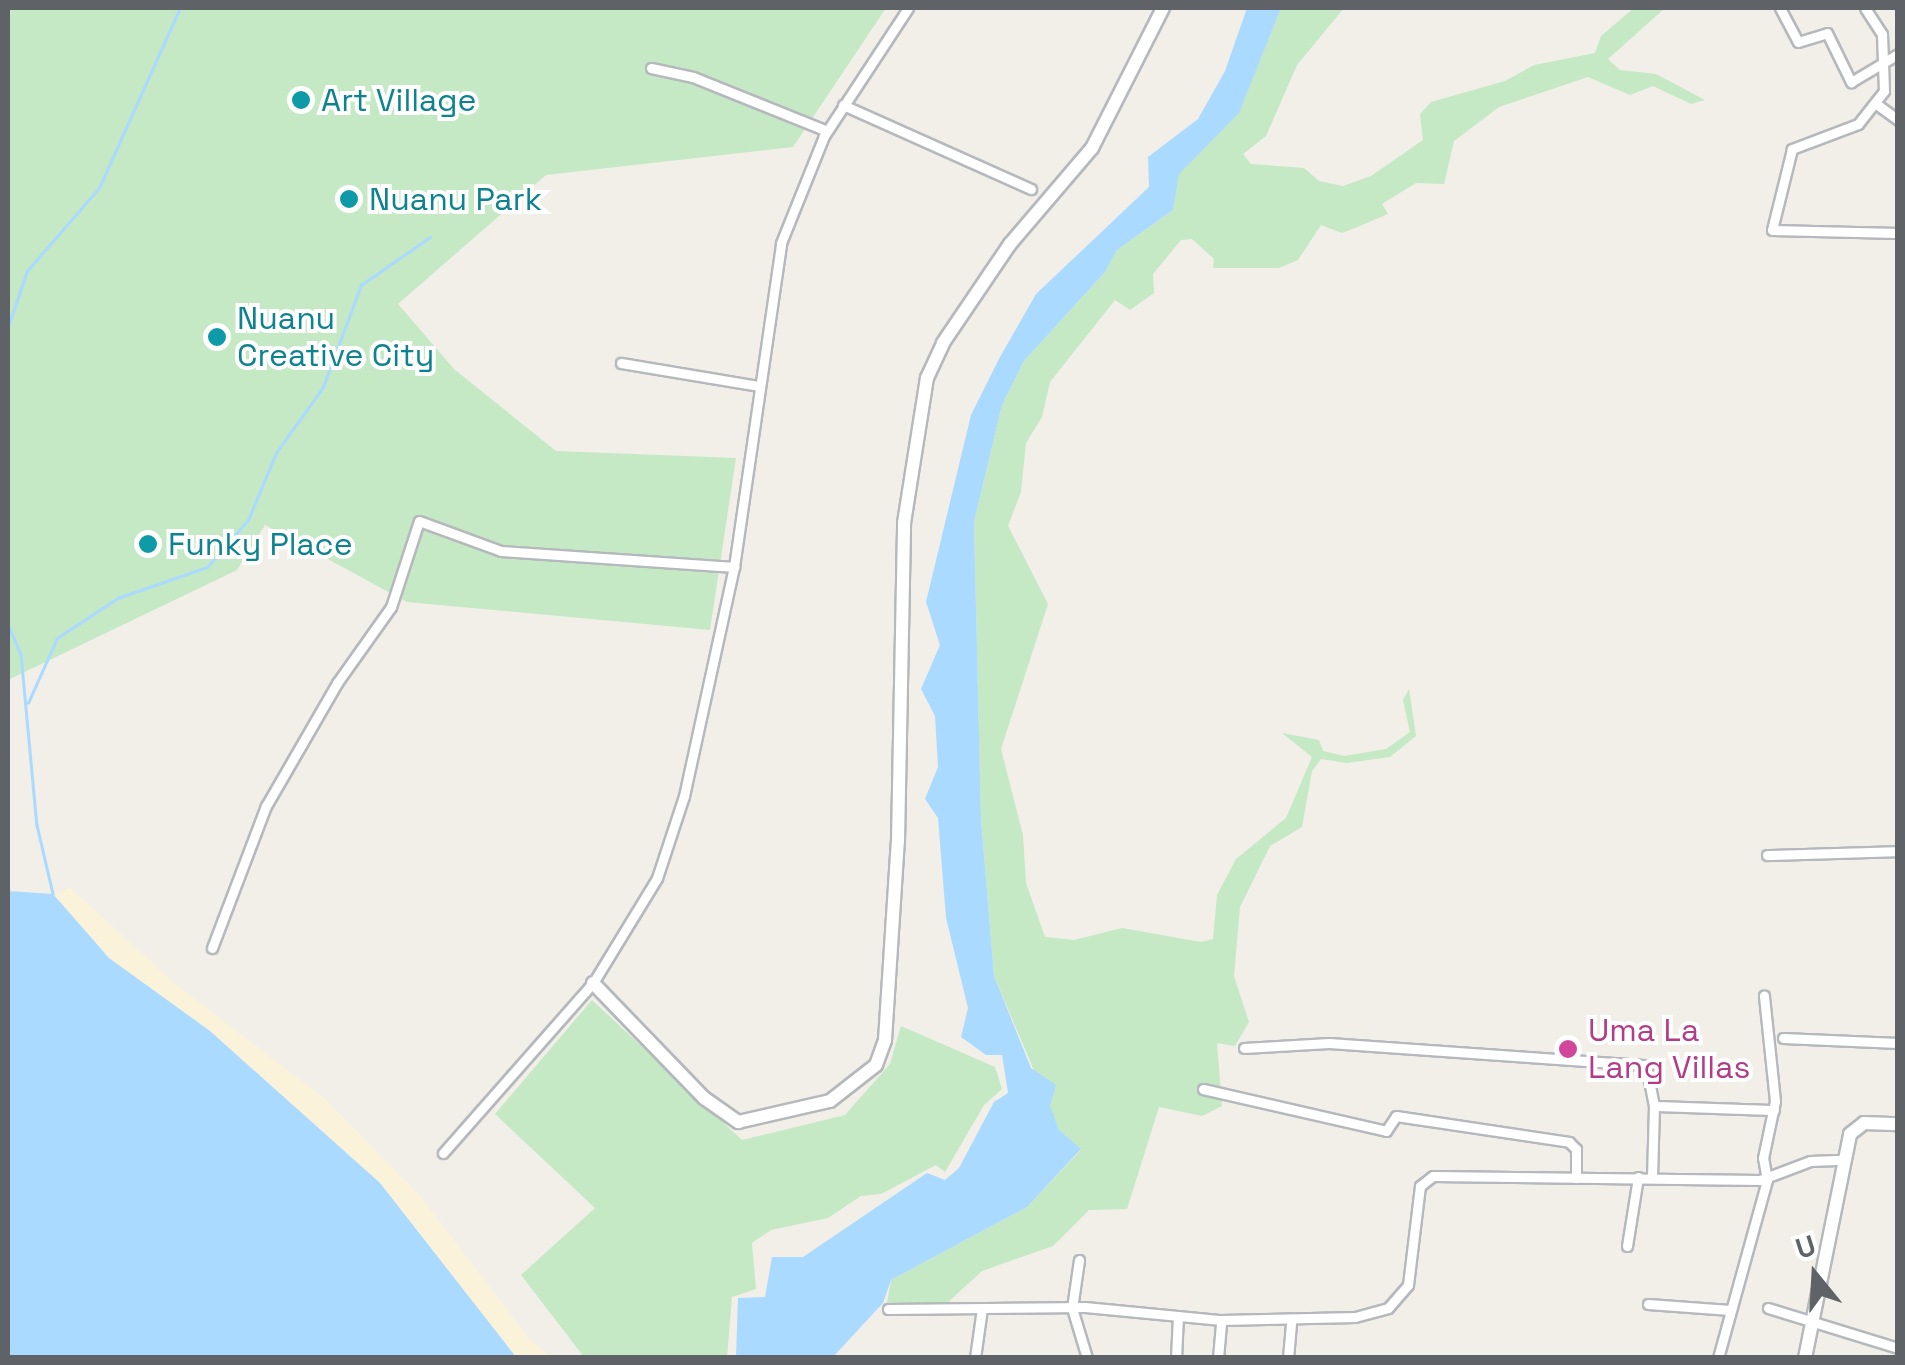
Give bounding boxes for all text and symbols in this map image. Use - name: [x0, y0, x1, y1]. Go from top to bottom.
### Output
- place label: Art Village: [321, 81, 477, 119]
- marker: Art Village: [290, 89, 312, 111]
- place label: Nuanu Park: [369, 180, 542, 218]
- marker: Nuanu Park: [338, 188, 360, 210]
- place label: Nuanu Creative City: [237, 300, 434, 375]
- marker: Nuanu Creative City: [206, 326, 228, 348]
- place label: Funky Place: [168, 525, 353, 563]
- marker: Funky Place: [137, 533, 159, 555]
- place label: Uma La Lang Villas: [1588, 1012, 1751, 1087]
- marker: Uma La Lang Villas: [1557, 1038, 1579, 1060]
- north arrow: [1765, 1225, 1865, 1325]
- text: U: [1791, 1226, 1820, 1266]

